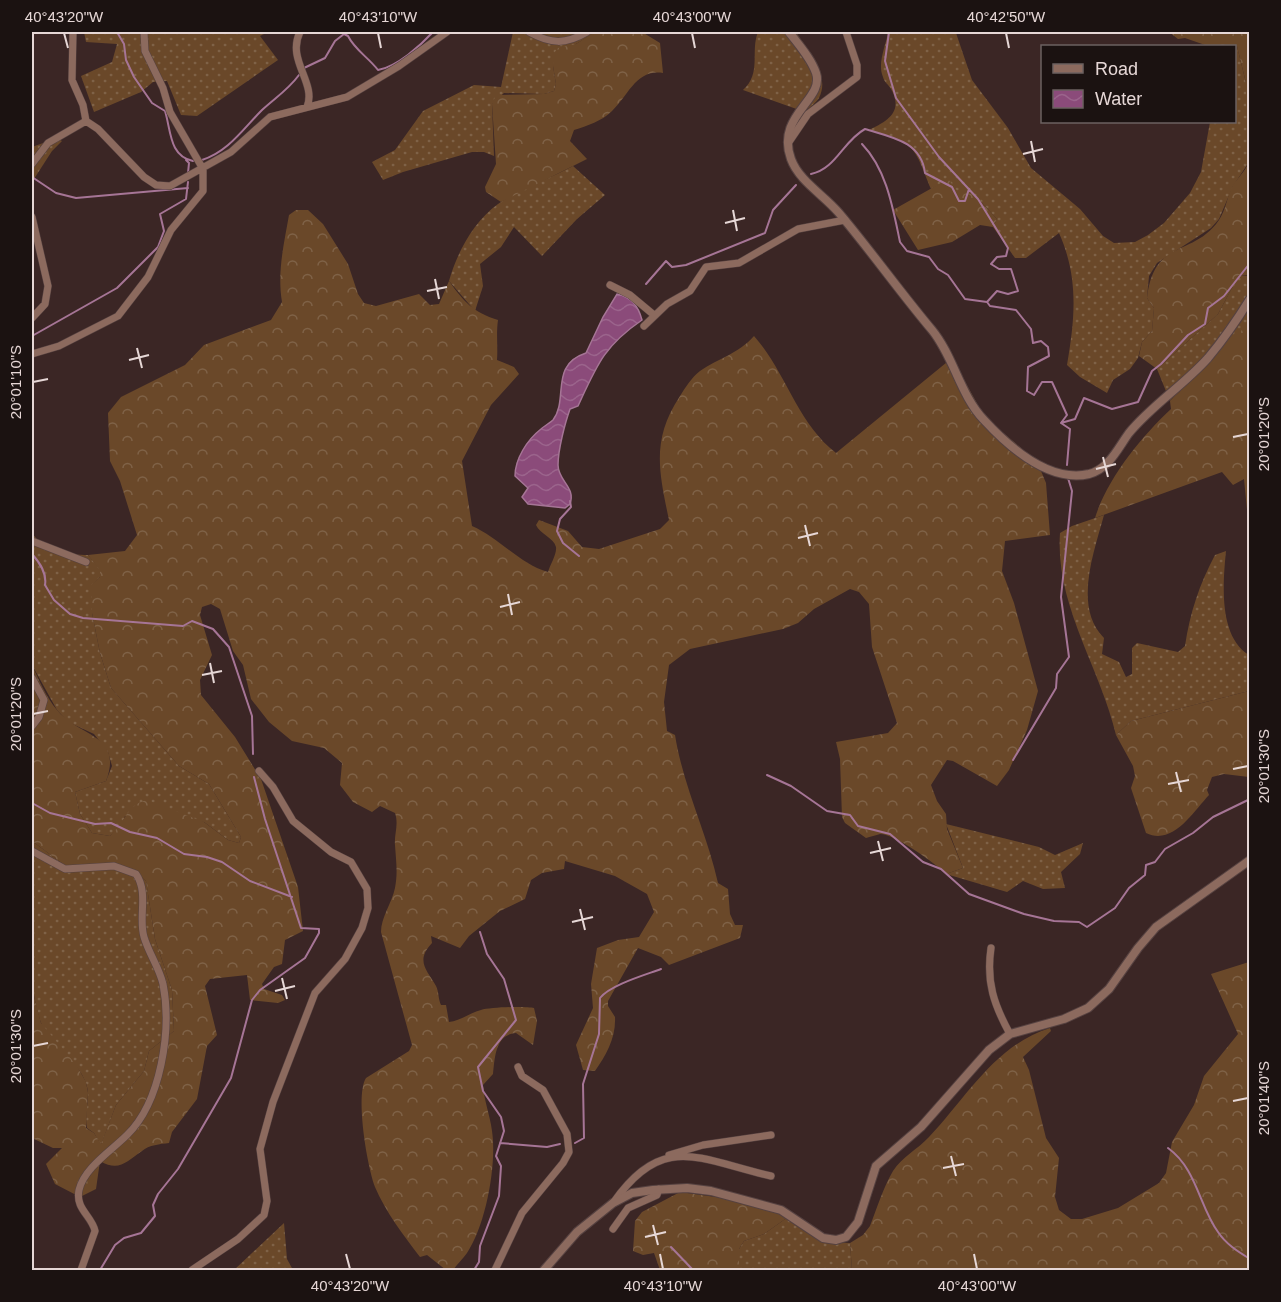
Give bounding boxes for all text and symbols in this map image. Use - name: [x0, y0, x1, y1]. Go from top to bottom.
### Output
- text: 40°43'20"W: [25, 8, 104, 25]
- text: 40°43'10"W: [339, 8, 418, 25]
- text: 40°43'00"W: [653, 8, 732, 25]
- text: 40°42'50"W: [967, 8, 1046, 25]
- legend: [1041, 45, 1236, 123]
- text: Road: [1095, 59, 1138, 79]
- text: Water: [1095, 89, 1142, 109]
- text: 20°01'10"S: [7, 345, 24, 419]
- text: 20°01'20"S: [1255, 397, 1272, 471]
- text: 20°01'20"S: [7, 677, 24, 751]
- text: 20°01'30"S: [1255, 729, 1272, 803]
- text: 20°01'30"S: [7, 1009, 24, 1083]
- text: 20°01'40"S: [1255, 1061, 1272, 1135]
- text: 40°43'20"W: [311, 1277, 390, 1294]
- text: 40°43'10"W: [624, 1277, 703, 1294]
- text: 40°43'00"W: [938, 1277, 1017, 1294]

